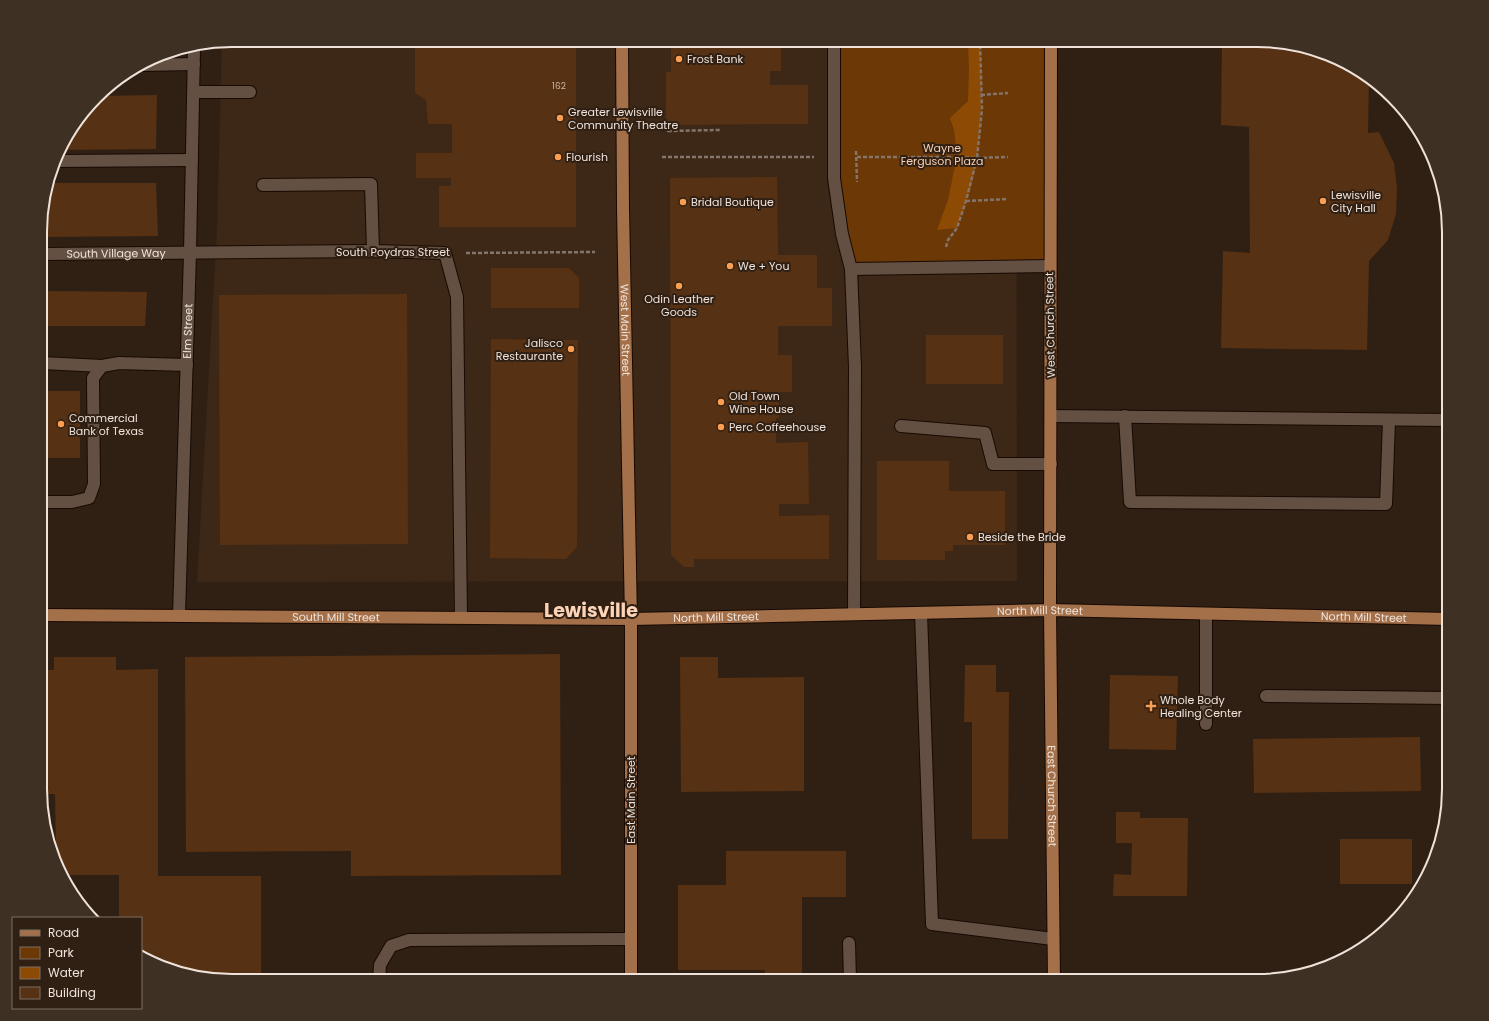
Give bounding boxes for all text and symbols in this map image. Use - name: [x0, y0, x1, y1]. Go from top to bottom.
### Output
- place label: Frost Bank: [687, 51, 744, 67]
- marker: Frost Bank: [674, 54, 684, 64]
- house number: 162: [552, 80, 566, 92]
- place label: Greater Lewisville Community Theatre: [568, 104, 678, 133]
- marker: Greater Lewisville Community Theatre: [555, 113, 565, 123]
- park label: Wayne Ferguson Plaza: [901, 140, 983, 169]
- place label: Flourish: [566, 149, 608, 165]
- marker: Flourish: [553, 152, 563, 162]
- place label: Lewisville City Hall: [1331, 187, 1381, 216]
- place label: Bridal Boutique: [691, 194, 774, 210]
- marker: Lewisville City Hall: [1318, 196, 1328, 206]
- marker: Bridal Boutique: [678, 197, 688, 207]
- street label: South Poydras Street: [336, 244, 450, 260]
- street label: South Village Way: [66, 245, 166, 262]
- place label: We + You: [738, 258, 789, 274]
- marker: We + You: [725, 261, 735, 271]
- street label: West Church Street: [1041, 272, 1059, 378]
- marker: Odin Leather Goods: [674, 281, 684, 291]
- street label: West Main Street: [616, 284, 634, 376]
- place label: Odin Leather Goods: [644, 291, 714, 320]
- street label: Elm Street: [179, 303, 196, 359]
- place label: Jalisco Restaurante: [496, 335, 563, 364]
- marker: Jalisco Restaurante: [566, 344, 576, 354]
- place label: Old Town Wine House: [729, 388, 794, 417]
- marker: Old Town Wine House: [716, 397, 726, 407]
- place label: Commercial Bank of Texas: [69, 410, 144, 439]
- marker: Commercial Bank of Texas: [56, 419, 66, 429]
- place label: Perc Coffeehouse: [729, 419, 826, 435]
- marker: Perc Coffeehouse: [716, 422, 726, 432]
- place label: Beside the Bride: [978, 529, 1066, 545]
- marker: Beside the Bride: [965, 532, 975, 542]
- district label: Lewisville: [544, 597, 638, 624]
- street label: North Mill Street: [997, 602, 1083, 619]
- street label: North Mill Street: [673, 608, 759, 626]
- street label: North Mill Street: [1321, 608, 1407, 626]
- street label: South Mill Street: [292, 609, 380, 625]
- place label: Whole Body Healing Center: [1160, 692, 1242, 721]
- marker: Whole Body Healing Center: [1145, 700, 1157, 712]
- street label: East Church Street: [1043, 745, 1061, 847]
- street label: East Main Street: [623, 756, 639, 844]
- legend: [12, 917, 142, 1009]
- text: Road: [48, 924, 79, 941]
- text: Park: [48, 944, 75, 961]
- text: Water: [48, 964, 85, 981]
- text: Building: [48, 984, 96, 1001]

